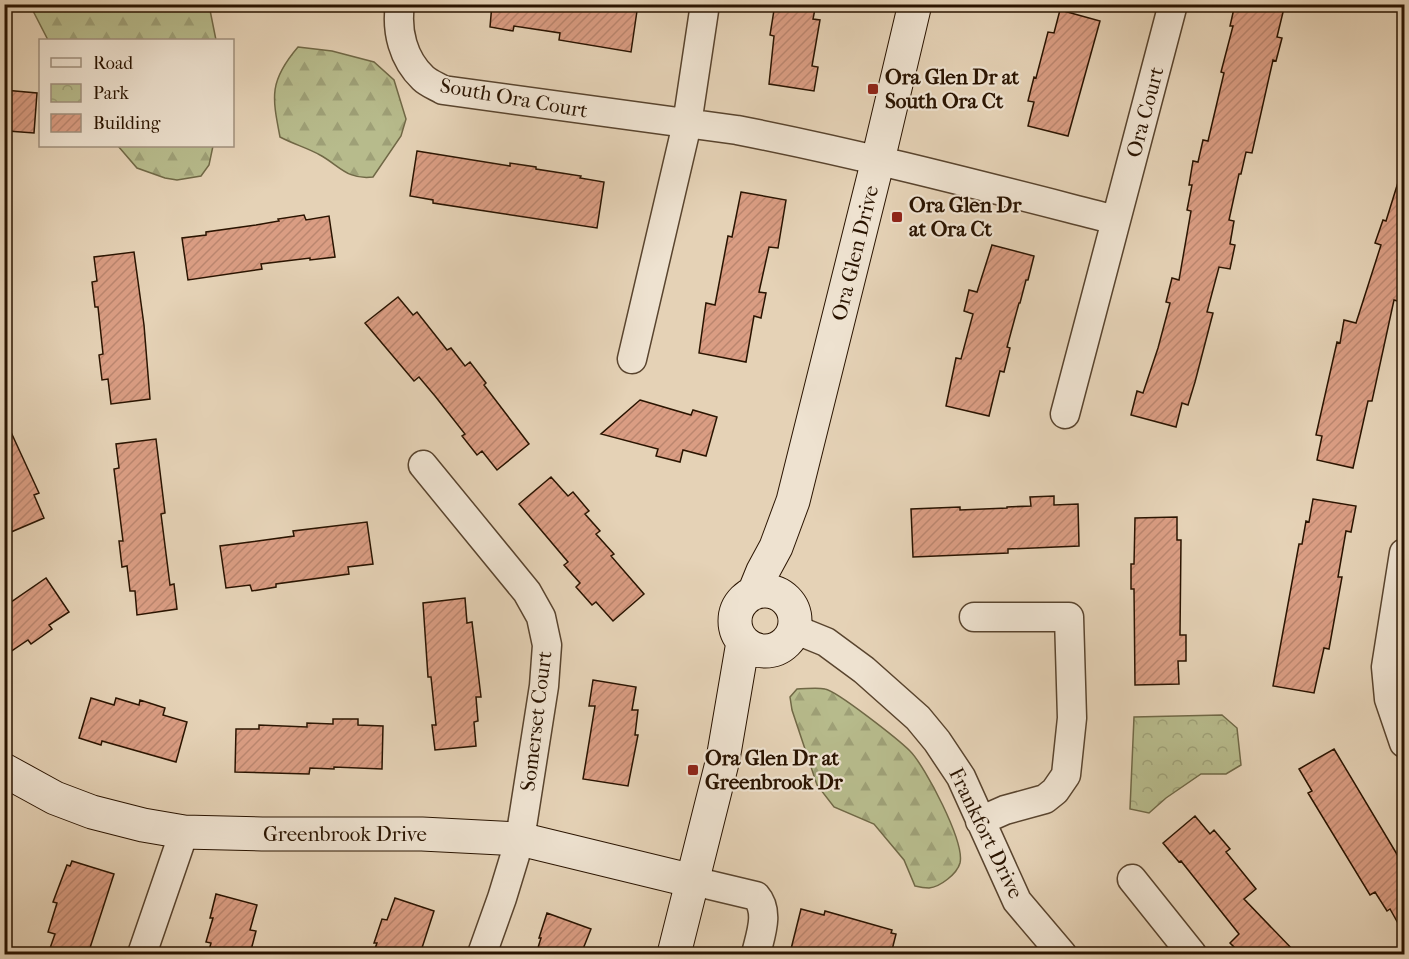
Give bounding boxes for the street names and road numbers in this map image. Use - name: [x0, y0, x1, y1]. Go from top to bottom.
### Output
- street label: Ora Court: [1121, 64, 1169, 160]
- street label: South Ora Court: [438, 73, 590, 123]
- street label: Ora Glen Drive: [827, 183, 883, 323]
- street label: Somerset Court: [515, 649, 557, 793]
- street label: Frankfort Drive: [944, 764, 1028, 902]
- street label: Greenbrook Drive: [263, 822, 427, 846]

